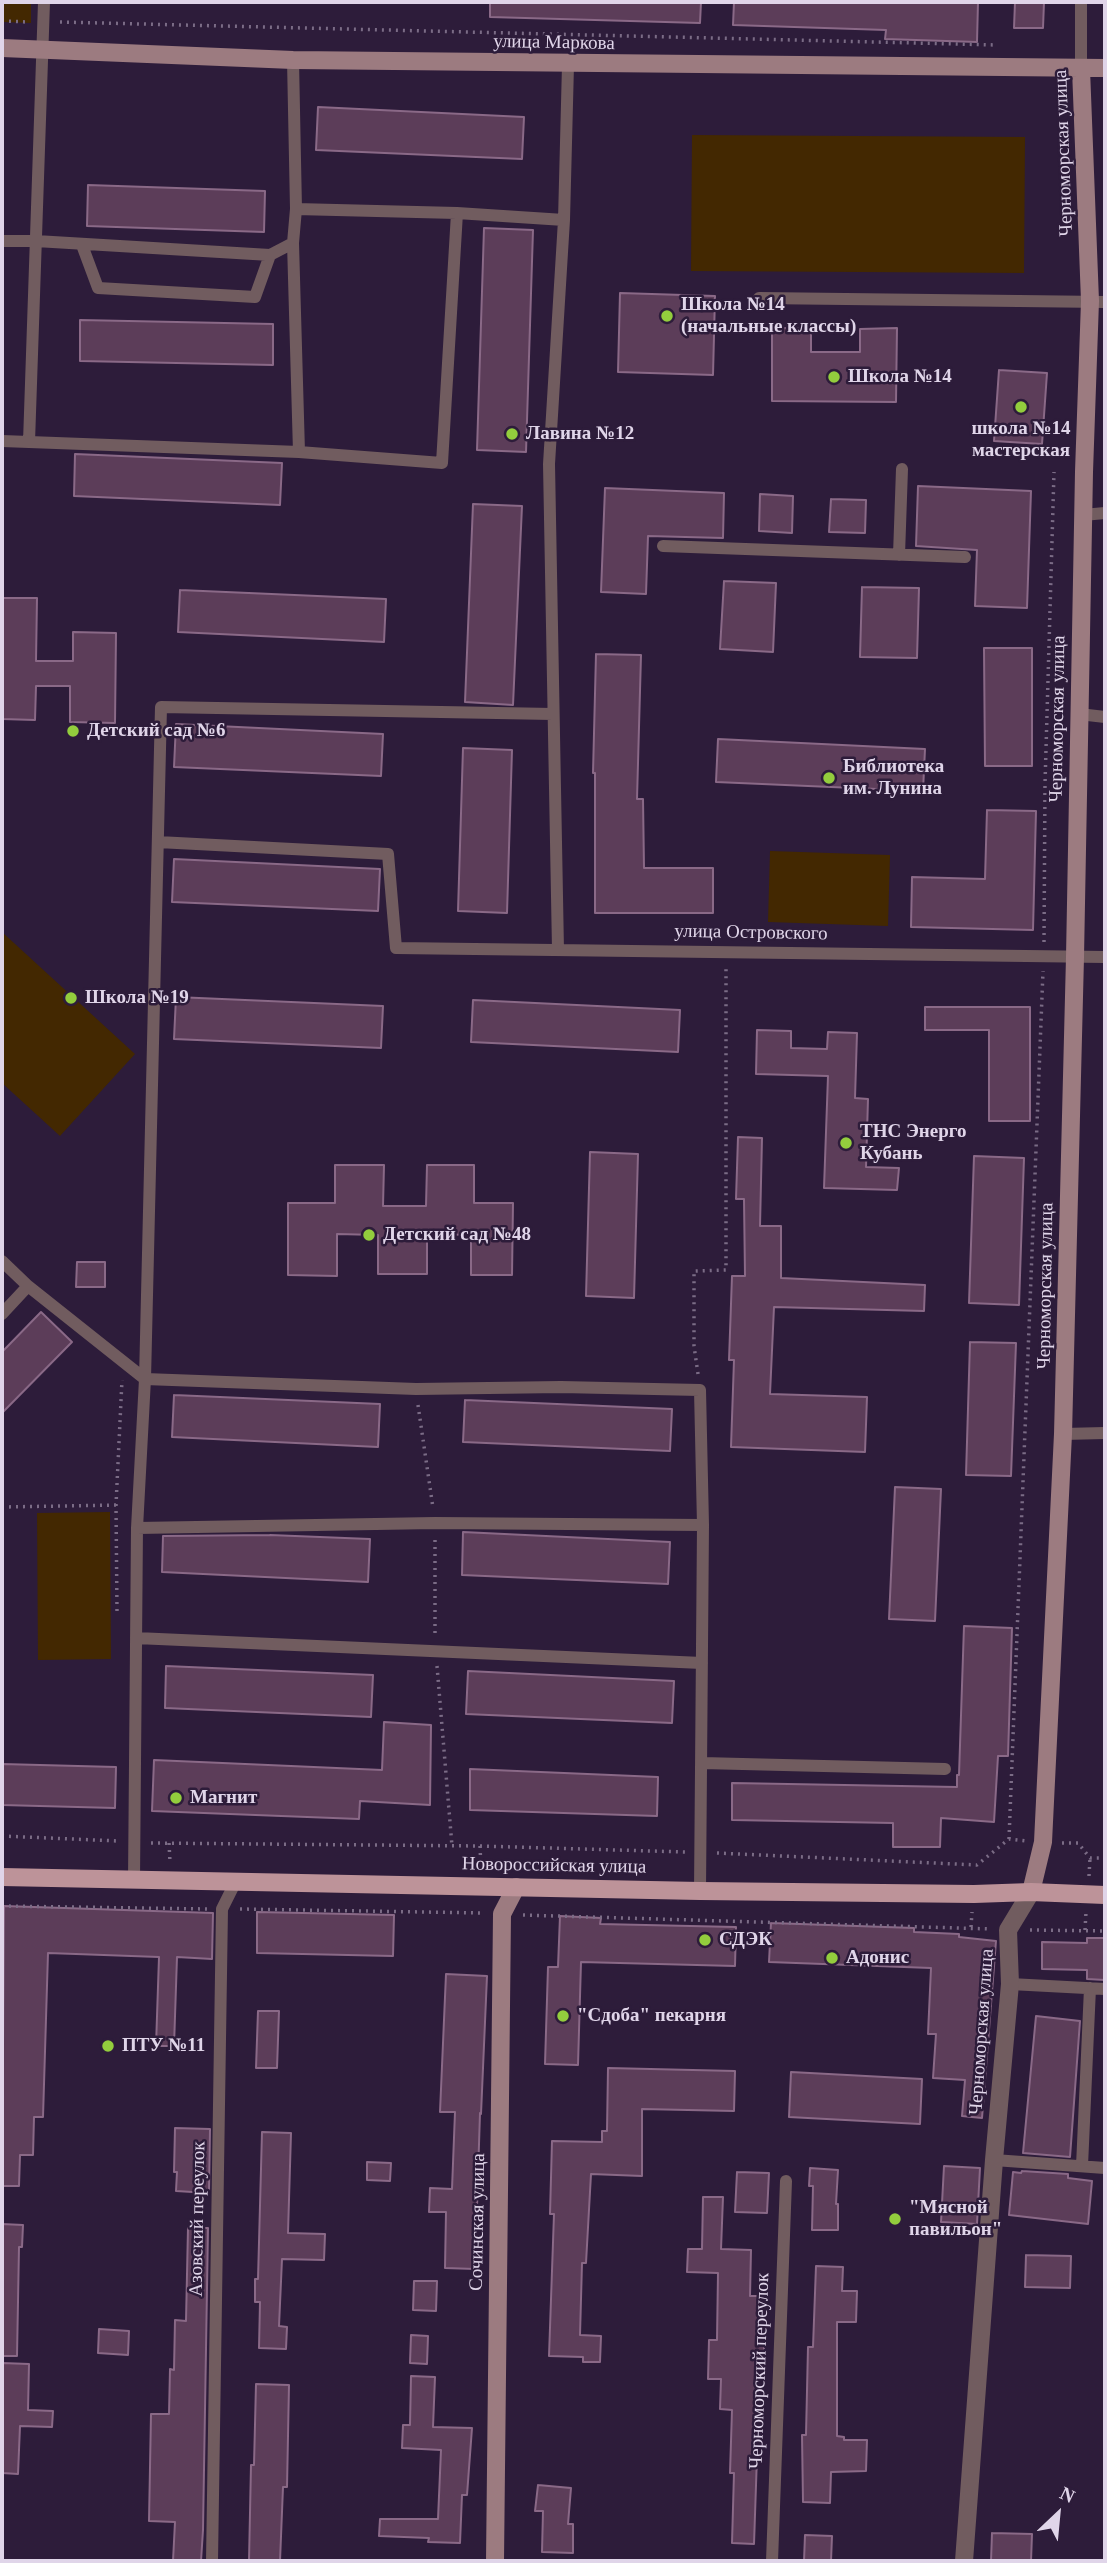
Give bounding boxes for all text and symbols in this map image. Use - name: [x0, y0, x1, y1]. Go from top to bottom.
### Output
- street label: улица Маркова: [493, 31, 615, 55]
- street label: Черноморская улица: [1050, 69, 1078, 237]
- place label: Школа №14 (начальные классы): [681, 294, 856, 338]
- marker: Школа №14 (начальные классы): [659, 308, 675, 324]
- place label: Школа №14: [848, 366, 952, 388]
- marker: Школа №14: [826, 369, 842, 385]
- marker: школа №14 мастерская: [1013, 399, 1029, 415]
- place label: школа №14 мастерская: [972, 418, 1070, 462]
- place label: Лавина №12: [526, 423, 634, 445]
- marker: Лавина №12: [504, 426, 520, 442]
- street label: Черноморская улица: [1045, 635, 1071, 803]
- place label: Детский сад №6: [87, 720, 225, 742]
- marker: Детский сад №6: [65, 723, 81, 739]
- place label: Библиотека им. Лунина: [843, 756, 944, 800]
- marker: Библиотека им. Лунина: [821, 770, 837, 786]
- street label: улица Островского: [674, 920, 828, 946]
- place label: Школа №19: [85, 987, 189, 1009]
- marker: Школа №19: [63, 990, 79, 1006]
- place label: ТНС Энерго Кубань: [860, 1121, 966, 1165]
- marker: ТНС Энерго Кубань: [838, 1135, 854, 1151]
- street label: Черноморская улица: [1033, 1202, 1059, 1370]
- place label: Детский сад №48: [383, 1224, 531, 1246]
- marker: Детский сад №48: [361, 1227, 377, 1243]
- place label: Магнит: [190, 1787, 257, 1809]
- marker: Магнит: [168, 1790, 184, 1806]
- street label: Новороссийская улица: [462, 1853, 646, 1879]
- place label: СДЭК: [719, 1929, 772, 1951]
- marker: СДЭК: [697, 1932, 713, 1948]
- place label: Адонис: [846, 1947, 909, 1969]
- street label: Черноморская улица: [965, 1948, 999, 2116]
- marker: Адонис: [824, 1950, 840, 1966]
- place label: "Сдоба" пекарня: [577, 2005, 726, 2027]
- marker: "Сдоба" пекарня: [555, 2008, 571, 2024]
- place label: ПТУ №11: [122, 2035, 205, 2057]
- marker: ПТУ №11: [100, 2038, 116, 2054]
- street label: Азовский переулок: [185, 2141, 211, 2297]
- street label: Сочинская улица: [465, 2153, 491, 2291]
- place label: "Мясной павильон": [909, 2197, 1002, 2241]
- marker: "Мясной павильон": [887, 2211, 903, 2227]
- street label: Черноморский переулок: [745, 2273, 775, 2469]
- north arrow: [1023, 2479, 1093, 2549]
- text: N: [1057, 2482, 1078, 2507]

